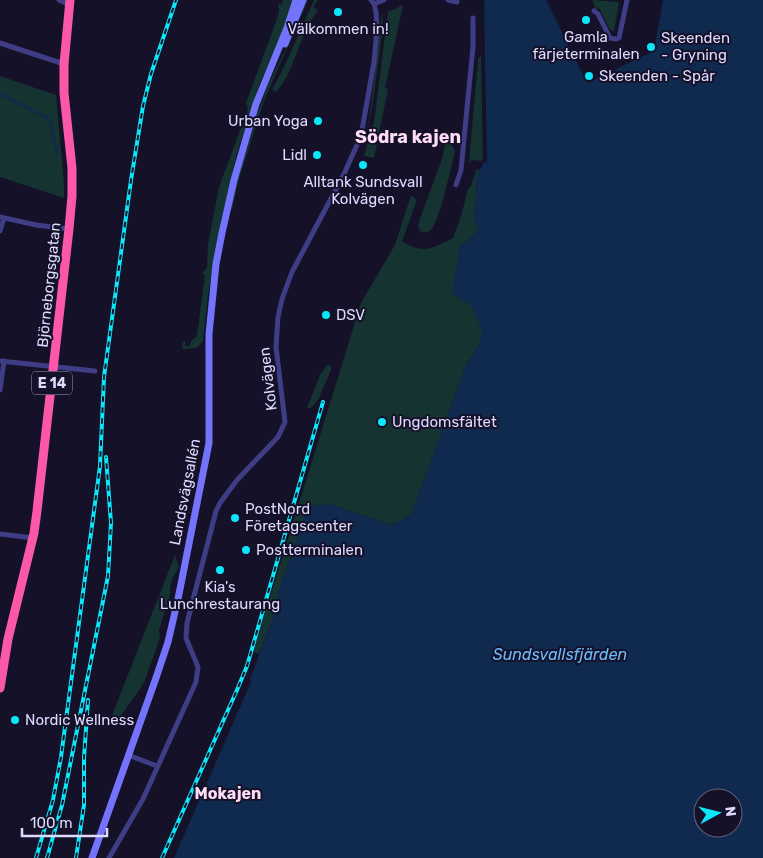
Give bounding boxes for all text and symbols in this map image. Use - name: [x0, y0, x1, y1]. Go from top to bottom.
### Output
- marker: Välkommen in!: [332, 6, 344, 18]
- marker: Gamla färjeterminalen: [580, 14, 592, 26]
- place label: Välkommen in!: [287, 20, 389, 38]
- place label: Gamla färjeterminalen: [532, 28, 640, 63]
- place label: Skeenden - Gryning: [661, 29, 730, 64]
- marker: Skeenden - Gryning: [645, 41, 657, 53]
- place label: Skeenden - Spår: [599, 67, 715, 85]
- marker: Skeenden - Spår: [583, 70, 595, 82]
- place label: Urban Yoga: [228, 112, 308, 130]
- marker: Urban Yoga: [312, 115, 324, 127]
- district label: Södra kajen: [355, 126, 461, 148]
- place label: Lidl: [282, 146, 307, 164]
- marker: Lidl: [311, 149, 323, 161]
- marker: Alltank Sundsvall Kolvägen: [357, 159, 369, 171]
- place label: Alltank Sundsvall Kolvägen: [303, 173, 423, 208]
- street label: Björneborgsgatan: [33, 222, 65, 348]
- place label: DSV: [336, 306, 365, 324]
- marker: DSV: [320, 309, 332, 321]
- street label: Kolvägen: [255, 346, 281, 412]
- road number: E 14: [32, 372, 72, 394]
- place label: Ungdomsfältet: [392, 413, 497, 431]
- marker: Ungdomsfältet: [376, 416, 388, 428]
- street label: Landsvägsallén: [166, 437, 204, 547]
- place label: PostNord Företagscenter: [245, 500, 353, 535]
- marker: PostNord Företagscenter: [229, 512, 241, 524]
- place label: Postterminalen: [256, 541, 363, 559]
- marker: Postterminalen: [240, 544, 252, 556]
- marker: Kia's Lunchrestaurang: [214, 564, 226, 576]
- place label: Kia's Lunchrestaurang: [160, 578, 280, 613]
- water label: Sundsvallsfjärden: [493, 645, 627, 664]
- place label: Nordic Wellness: [25, 711, 134, 729]
- marker: Nordic Wellness: [9, 714, 21, 726]
- district label: Mokajen: [195, 784, 261, 803]
- north arrow: [693, 788, 743, 838]
- text: N: [721, 805, 739, 818]
- scale bar: [22, 806, 108, 838]
- text: 100 m: [30, 814, 72, 832]

